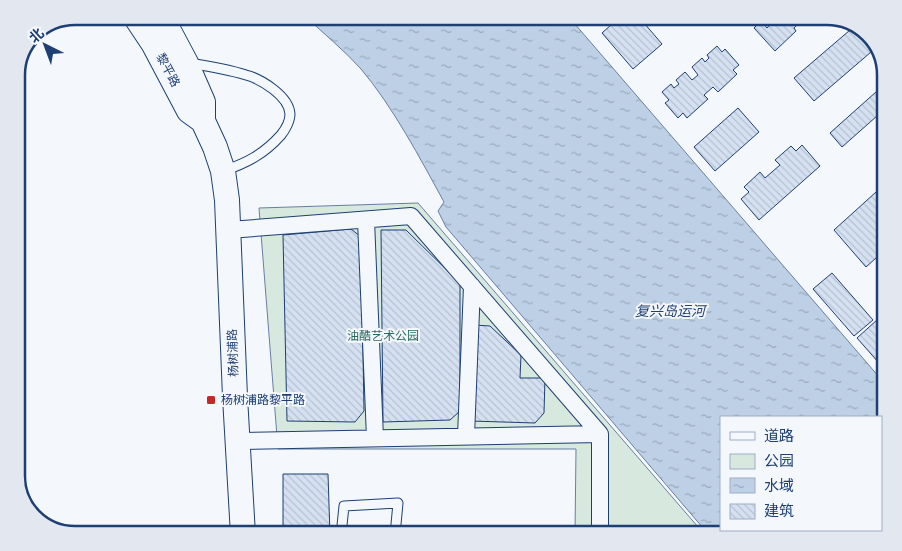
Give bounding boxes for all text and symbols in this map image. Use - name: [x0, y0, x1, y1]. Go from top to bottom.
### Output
- north arrow: [20, 20, 70, 70]
- text: 北: [26, 25, 47, 46]
- street label: 黎平路: [153, 51, 183, 89]
- water label: 复兴岛运河: [635, 303, 708, 319]
- street label: 杨树浦路: [225, 329, 241, 377]
- park label: 油酷艺术公园: [347, 329, 419, 343]
- place label: 杨树浦路黎平路: [221, 393, 305, 407]
- marker: 杨树浦路黎平路: [205, 394, 217, 406]
- legend: [720, 416, 882, 531]
- text: 道路: [764, 427, 794, 444]
- text: 公园: [764, 452, 794, 469]
- text: 水域: [764, 477, 794, 494]
- text: 建筑: [764, 502, 794, 519]

